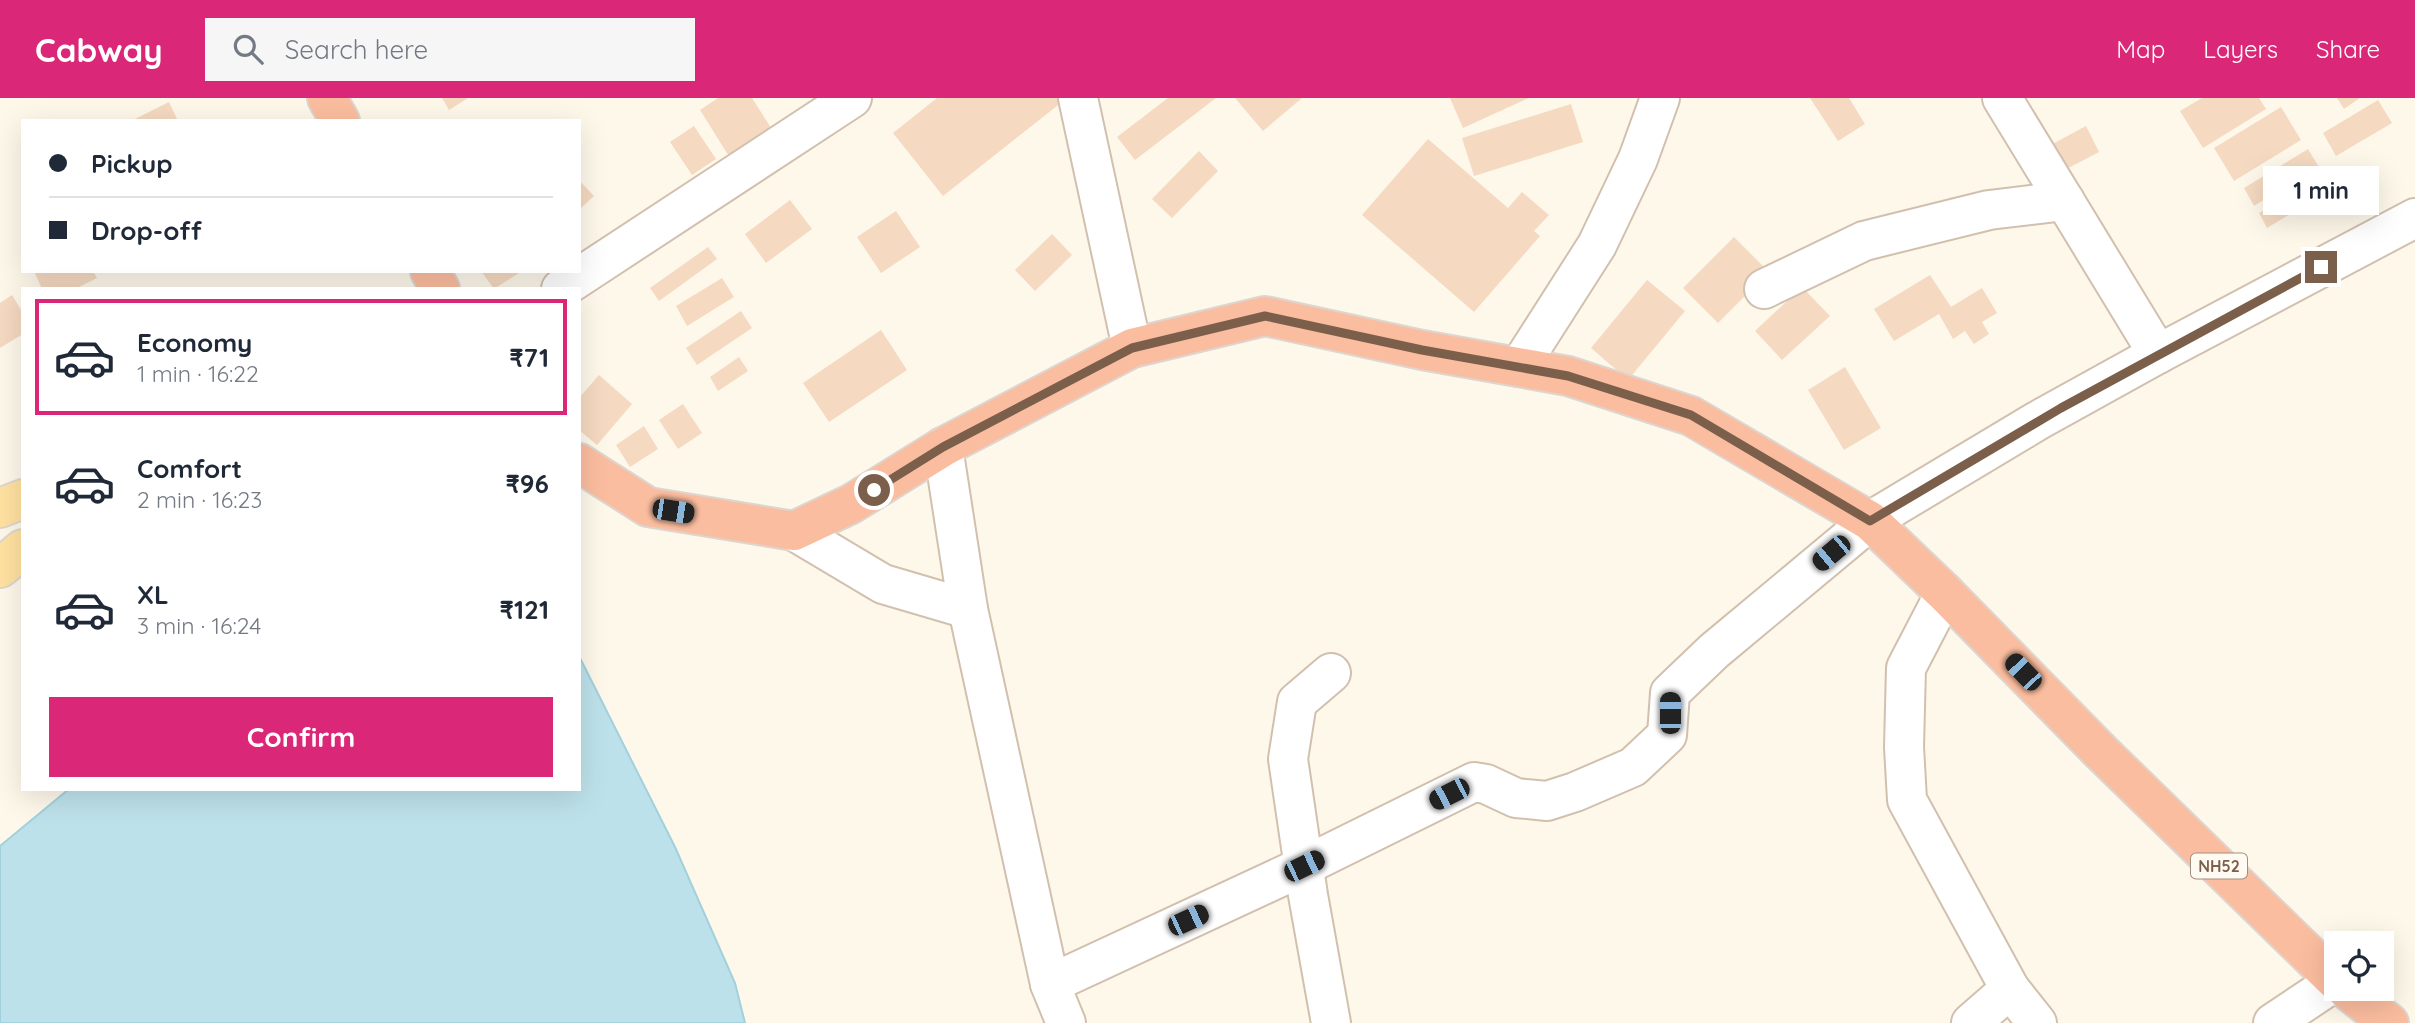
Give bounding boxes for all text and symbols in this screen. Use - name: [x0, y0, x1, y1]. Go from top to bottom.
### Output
- search box: [205, 18, 695, 81]
- text: Cabway: [35, 29, 163, 70]
- icon: search: [229, 30, 267, 68]
- text: Search here: [285, 33, 428, 66]
- text: Map: [2116, 34, 2165, 64]
- text: Layers: [2203, 34, 2278, 64]
- text: Share: [2316, 34, 2380, 64]
- text: Pickup: [91, 147, 173, 180]
- callout: 1 min: [2263, 166, 2379, 214]
- text: 1 min: [2293, 176, 2349, 205]
- text: Drop-off: [91, 214, 202, 247]
- route end: [2305, 251, 2337, 283]
- icon: car: [53, 326, 116, 389]
- text: Economy: [137, 326, 252, 359]
- text: ₹71: [509, 341, 549, 374]
- text: 1 min · 16:22: [137, 359, 259, 388]
- icon: car: [53, 452, 116, 515]
- text: Comfort: [137, 452, 242, 485]
- text: ₹96: [505, 467, 549, 500]
- route start: [858, 474, 890, 506]
- text: 2 min · 16:23: [137, 485, 262, 514]
- car: [651, 497, 696, 525]
- car: [1809, 531, 1854, 575]
- icon: car: [53, 578, 116, 641]
- text: XL: [137, 578, 169, 611]
- text: ₹121: [500, 593, 549, 626]
- text: 3 min · 16:24: [137, 611, 261, 640]
- car: [2001, 650, 2046, 694]
- car: [1660, 692, 1681, 734]
- button: Confirm: [49, 697, 553, 777]
- car: [1426, 775, 1473, 813]
- car: [1281, 847, 1328, 885]
- road number: NH52: [2191, 853, 2247, 878]
- car: [1165, 902, 1212, 938]
- map controls: [2324, 931, 2394, 1001]
- button: locate: [2324, 931, 2394, 1001]

